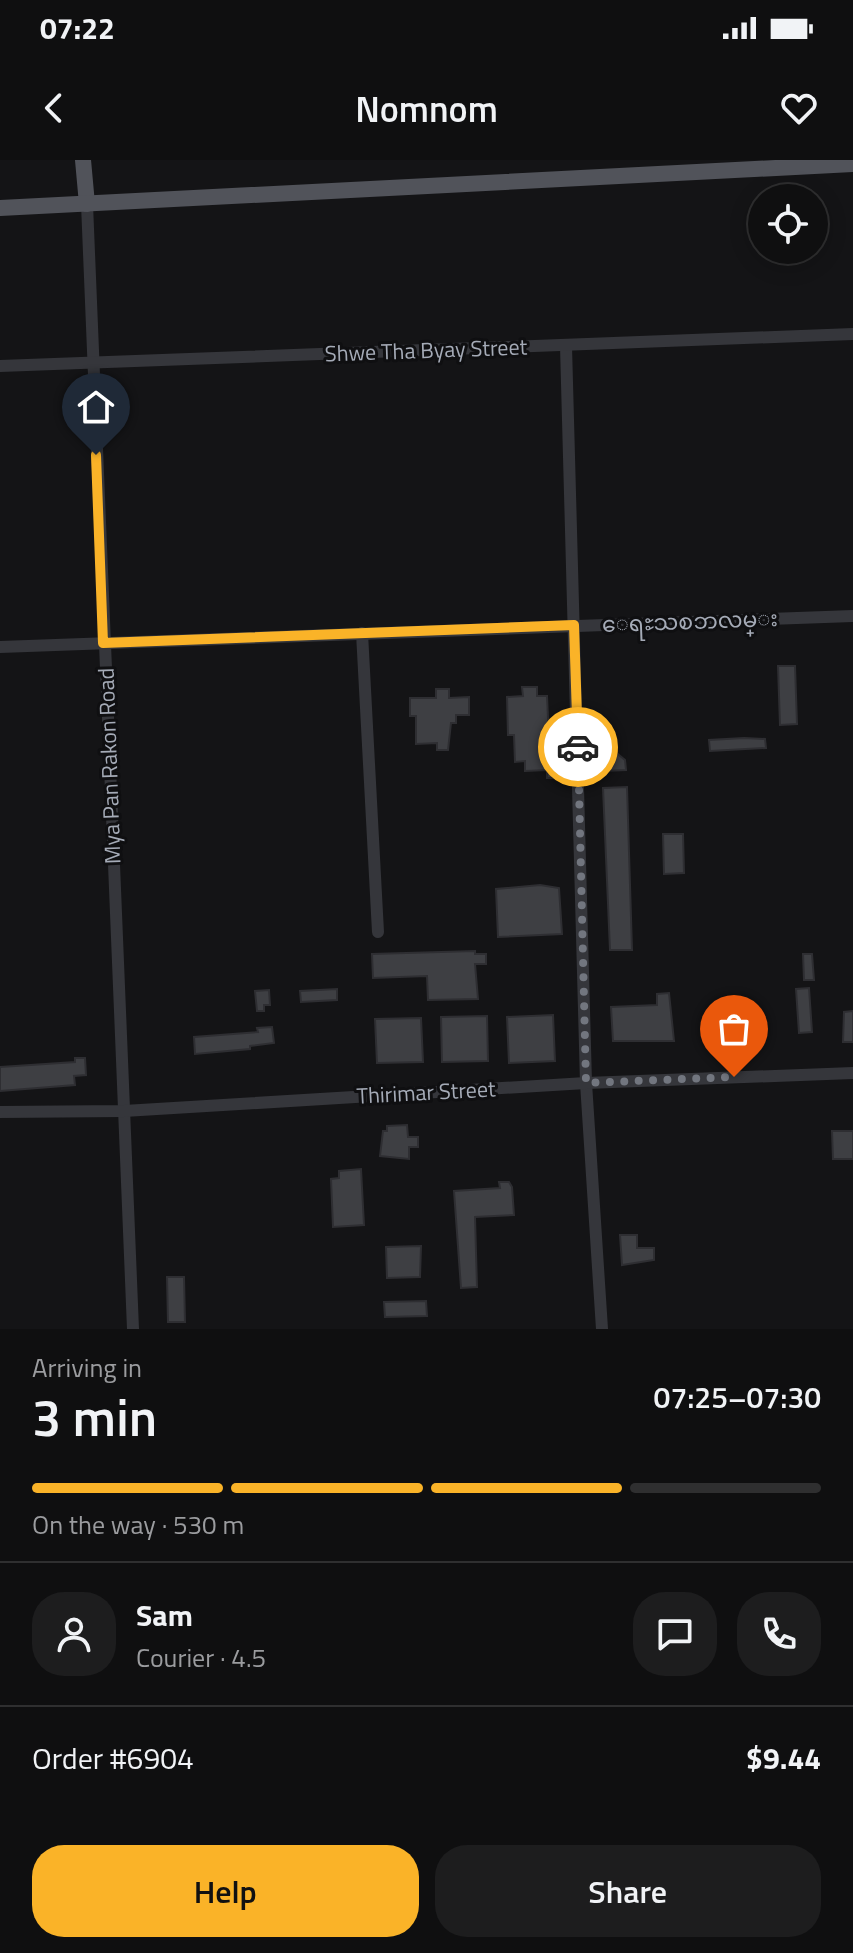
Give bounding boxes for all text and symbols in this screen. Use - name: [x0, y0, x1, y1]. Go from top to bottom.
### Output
- text: 07:22: [40, 5, 115, 51]
- text: Nomnom: [355, 81, 498, 136]
- icon: back: [32, 86, 76, 130]
- icon: heart: [777, 86, 821, 130]
- map controls: [748, 184, 828, 264]
- button: locate: [748, 184, 828, 264]
- street label: Shwe Tha Byay Street: [324, 329, 528, 371]
- pin: [62, 373, 130, 455]
- icon: home: [74, 385, 118, 429]
- street label: ေရႊသစၥာလမ္း: [601, 601, 779, 642]
- street label: Mya Pan Rakon Road: [89, 667, 129, 865]
- courier: [538, 707, 618, 787]
- icon: car: [556, 725, 600, 769]
- pin: [700, 995, 768, 1077]
- icon: bag: [712, 1007, 756, 1051]
- street label: Thirimar Street: [356, 1071, 497, 1113]
- text: Arriving in: [32, 1348, 142, 1387]
- text: 07:25–07:30: [654, 1374, 821, 1420]
- text: 3 min: [32, 1377, 157, 1456]
- text: On the way · 530 m: [32, 1505, 244, 1544]
- button: person: [32, 1592, 116, 1676]
- text: Sam: [136, 1592, 193, 1638]
- button: chat: [633, 1592, 717, 1676]
- button: phone: [737, 1592, 821, 1676]
- text: Courier · 4.5: [136, 1638, 266, 1677]
- text: Order #6904: [32, 1735, 194, 1781]
- text: $9.44: [746, 1735, 821, 1781]
- button: Help: [32, 1845, 419, 1937]
- button: Share: [435, 1845, 821, 1937]

